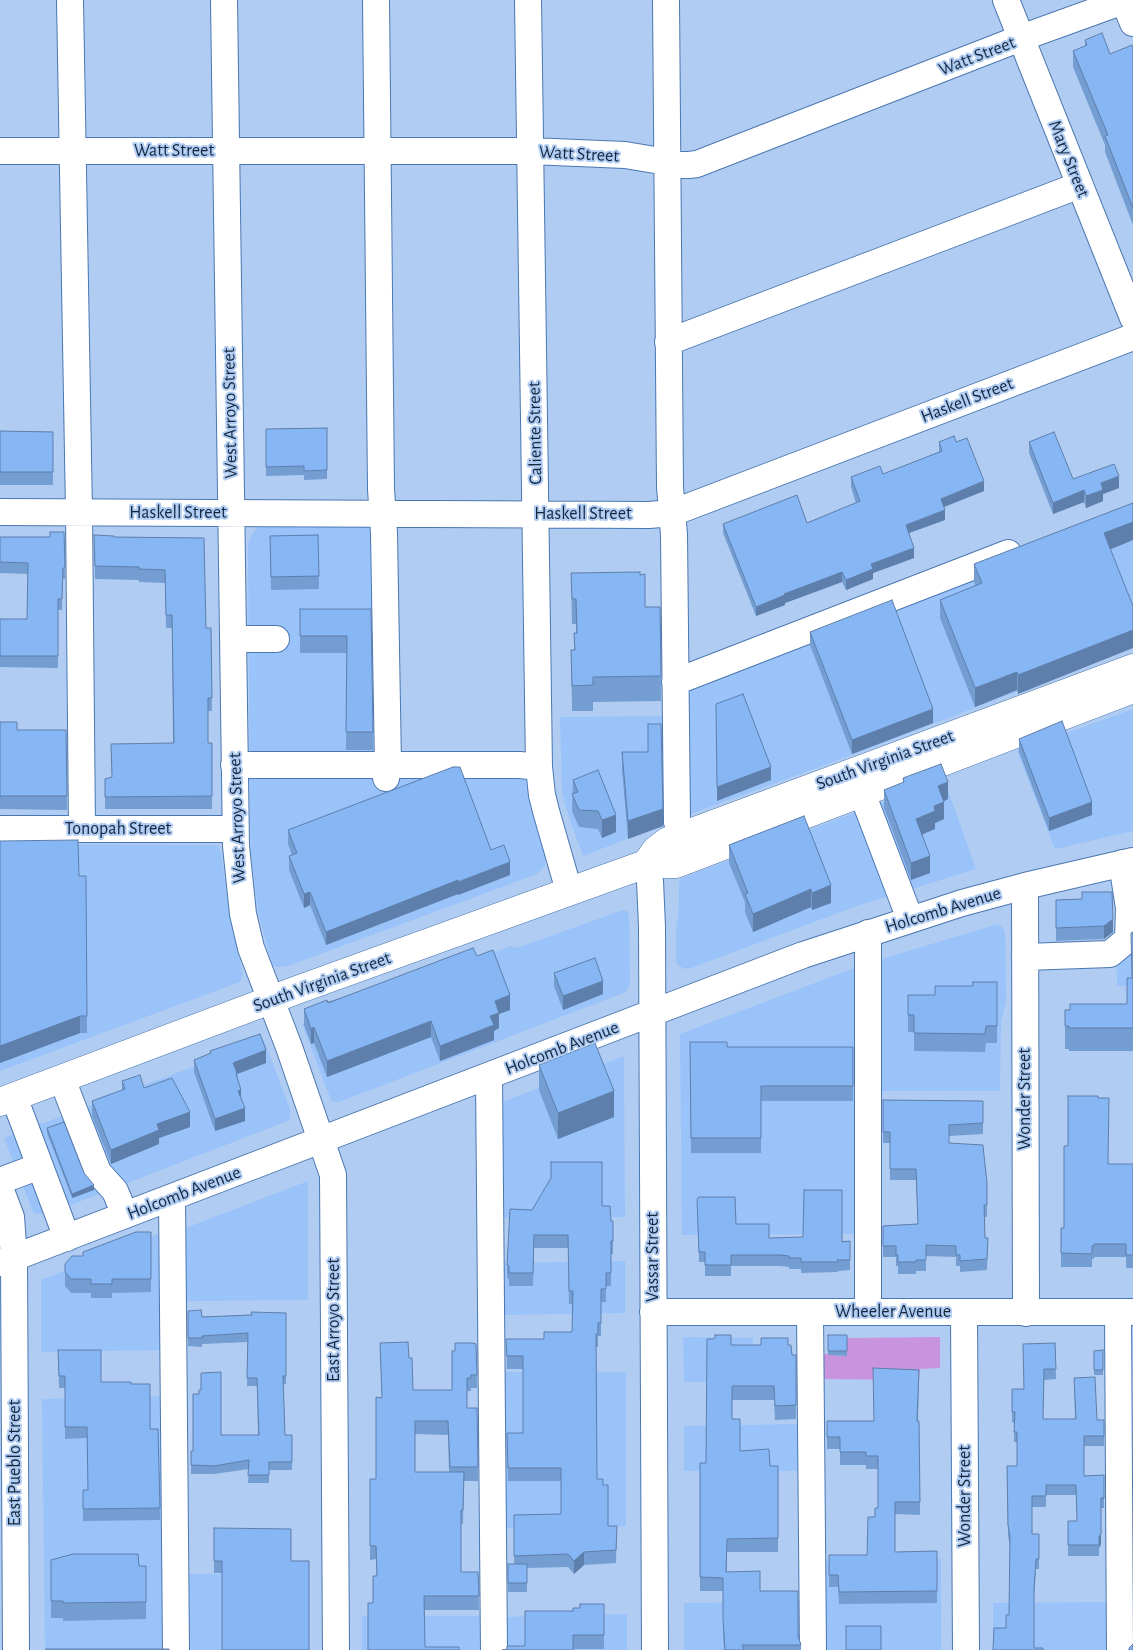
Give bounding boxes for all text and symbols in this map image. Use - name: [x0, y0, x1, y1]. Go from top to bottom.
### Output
- street label: Watt Street: [936, 32, 1018, 80]
- street label: Mary Street: [1044, 117, 1094, 201]
- street label: Watt Street: [134, 140, 214, 162]
- street label: Watt Street: [538, 141, 620, 167]
- street label: West Arroyo Street: [218, 347, 242, 479]
- street label: Haskell Street: [918, 372, 1016, 428]
- street label: Caliente Street: [523, 381, 547, 485]
- street label: Haskell Street: [129, 502, 227, 524]
- street label: Haskell Street: [534, 503, 632, 525]
- street label: South Virginia Street: [813, 725, 957, 795]
- street label: West Arroyo Street: [224, 752, 250, 884]
- street label: Tonopah Street: [65, 818, 171, 840]
- street label: Holcomb Avenue: [883, 882, 1003, 938]
- street label: South Virginia Street: [250, 947, 394, 1017]
- street label: Holcomb Avenue: [502, 1016, 622, 1080]
- street label: Wonder Street: [1014, 1048, 1036, 1150]
- street label: Holcomb Avenue: [124, 1161, 244, 1225]
- street label: Vassar Street: [642, 1212, 664, 1302]
- street label: East Arroyo Street: [323, 1258, 345, 1382]
- street label: Wheeler Avenue: [835, 1301, 951, 1323]
- street label: East Pueblo Street: [4, 1400, 26, 1526]
- street label: Wonder Street: [954, 1445, 976, 1547]

